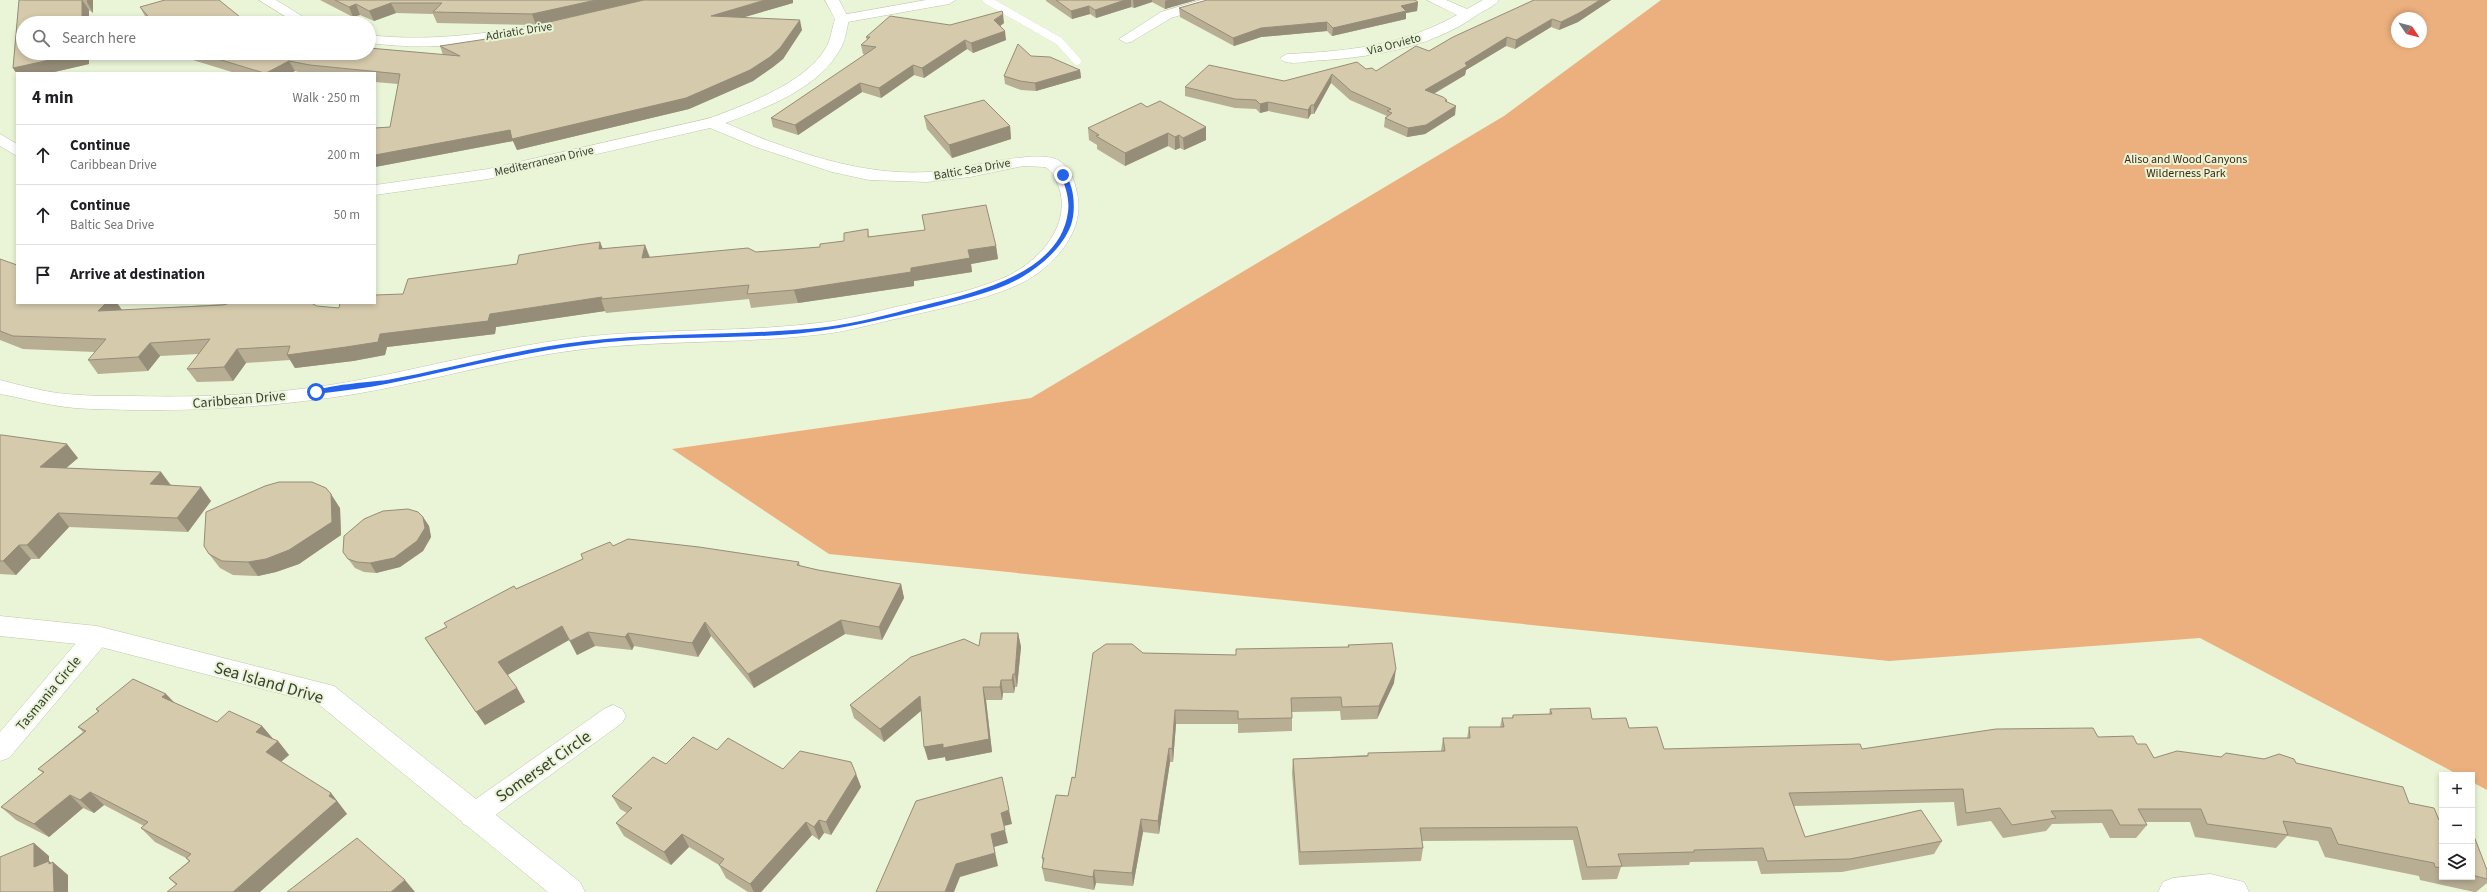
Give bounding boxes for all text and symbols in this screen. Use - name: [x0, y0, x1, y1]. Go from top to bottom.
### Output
- north arrow: [2391, 12, 2427, 48]
- search box: [16, 16, 376, 60]
- street label: Adriatic Drive: [485, 18, 554, 45]
- icon: search: [30, 27, 52, 49]
- text: Search here: [62, 28, 136, 49]
- street label: Via Orvieto: [1365, 29, 1423, 60]
- text: 4 min: [32, 86, 73, 110]
- text: Walk · 250 m: [292, 89, 360, 107]
- text: Continue: [70, 135, 130, 156]
- street label: Mediterranean Drive: [493, 142, 596, 181]
- icon: ahead: [32, 144, 54, 166]
- text: 200 m: [327, 146, 360, 164]
- park label: Aliso and Wood Canyons Wilderness Park: [2125, 151, 2247, 182]
- street label: Baltic Sea Drive: [932, 154, 1012, 185]
- text: Caribbean Drive: [70, 156, 157, 174]
- route end: [1054, 166, 1072, 184]
- text: Continue: [70, 195, 130, 216]
- icon: ahead: [32, 204, 54, 226]
- text: 50 m: [334, 206, 360, 224]
- text: Baltic Sea Drive: [70, 216, 154, 234]
- icon: arrive: [32, 264, 54, 286]
- text: Arrive at destination: [70, 264, 205, 285]
- route start: [307, 383, 325, 401]
- street label: Caribbean Drive: [192, 386, 287, 414]
- street label: Tasmania Circle: [12, 652, 86, 735]
- street label: Sea Island Drive: [211, 656, 326, 710]
- street label: Somerset Circle: [491, 725, 596, 809]
- map controls: [2439, 772, 2475, 880]
- button: +: [2439, 772, 2475, 808]
- button: −: [2439, 808, 2475, 844]
- button: layers: [2439, 844, 2475, 880]

